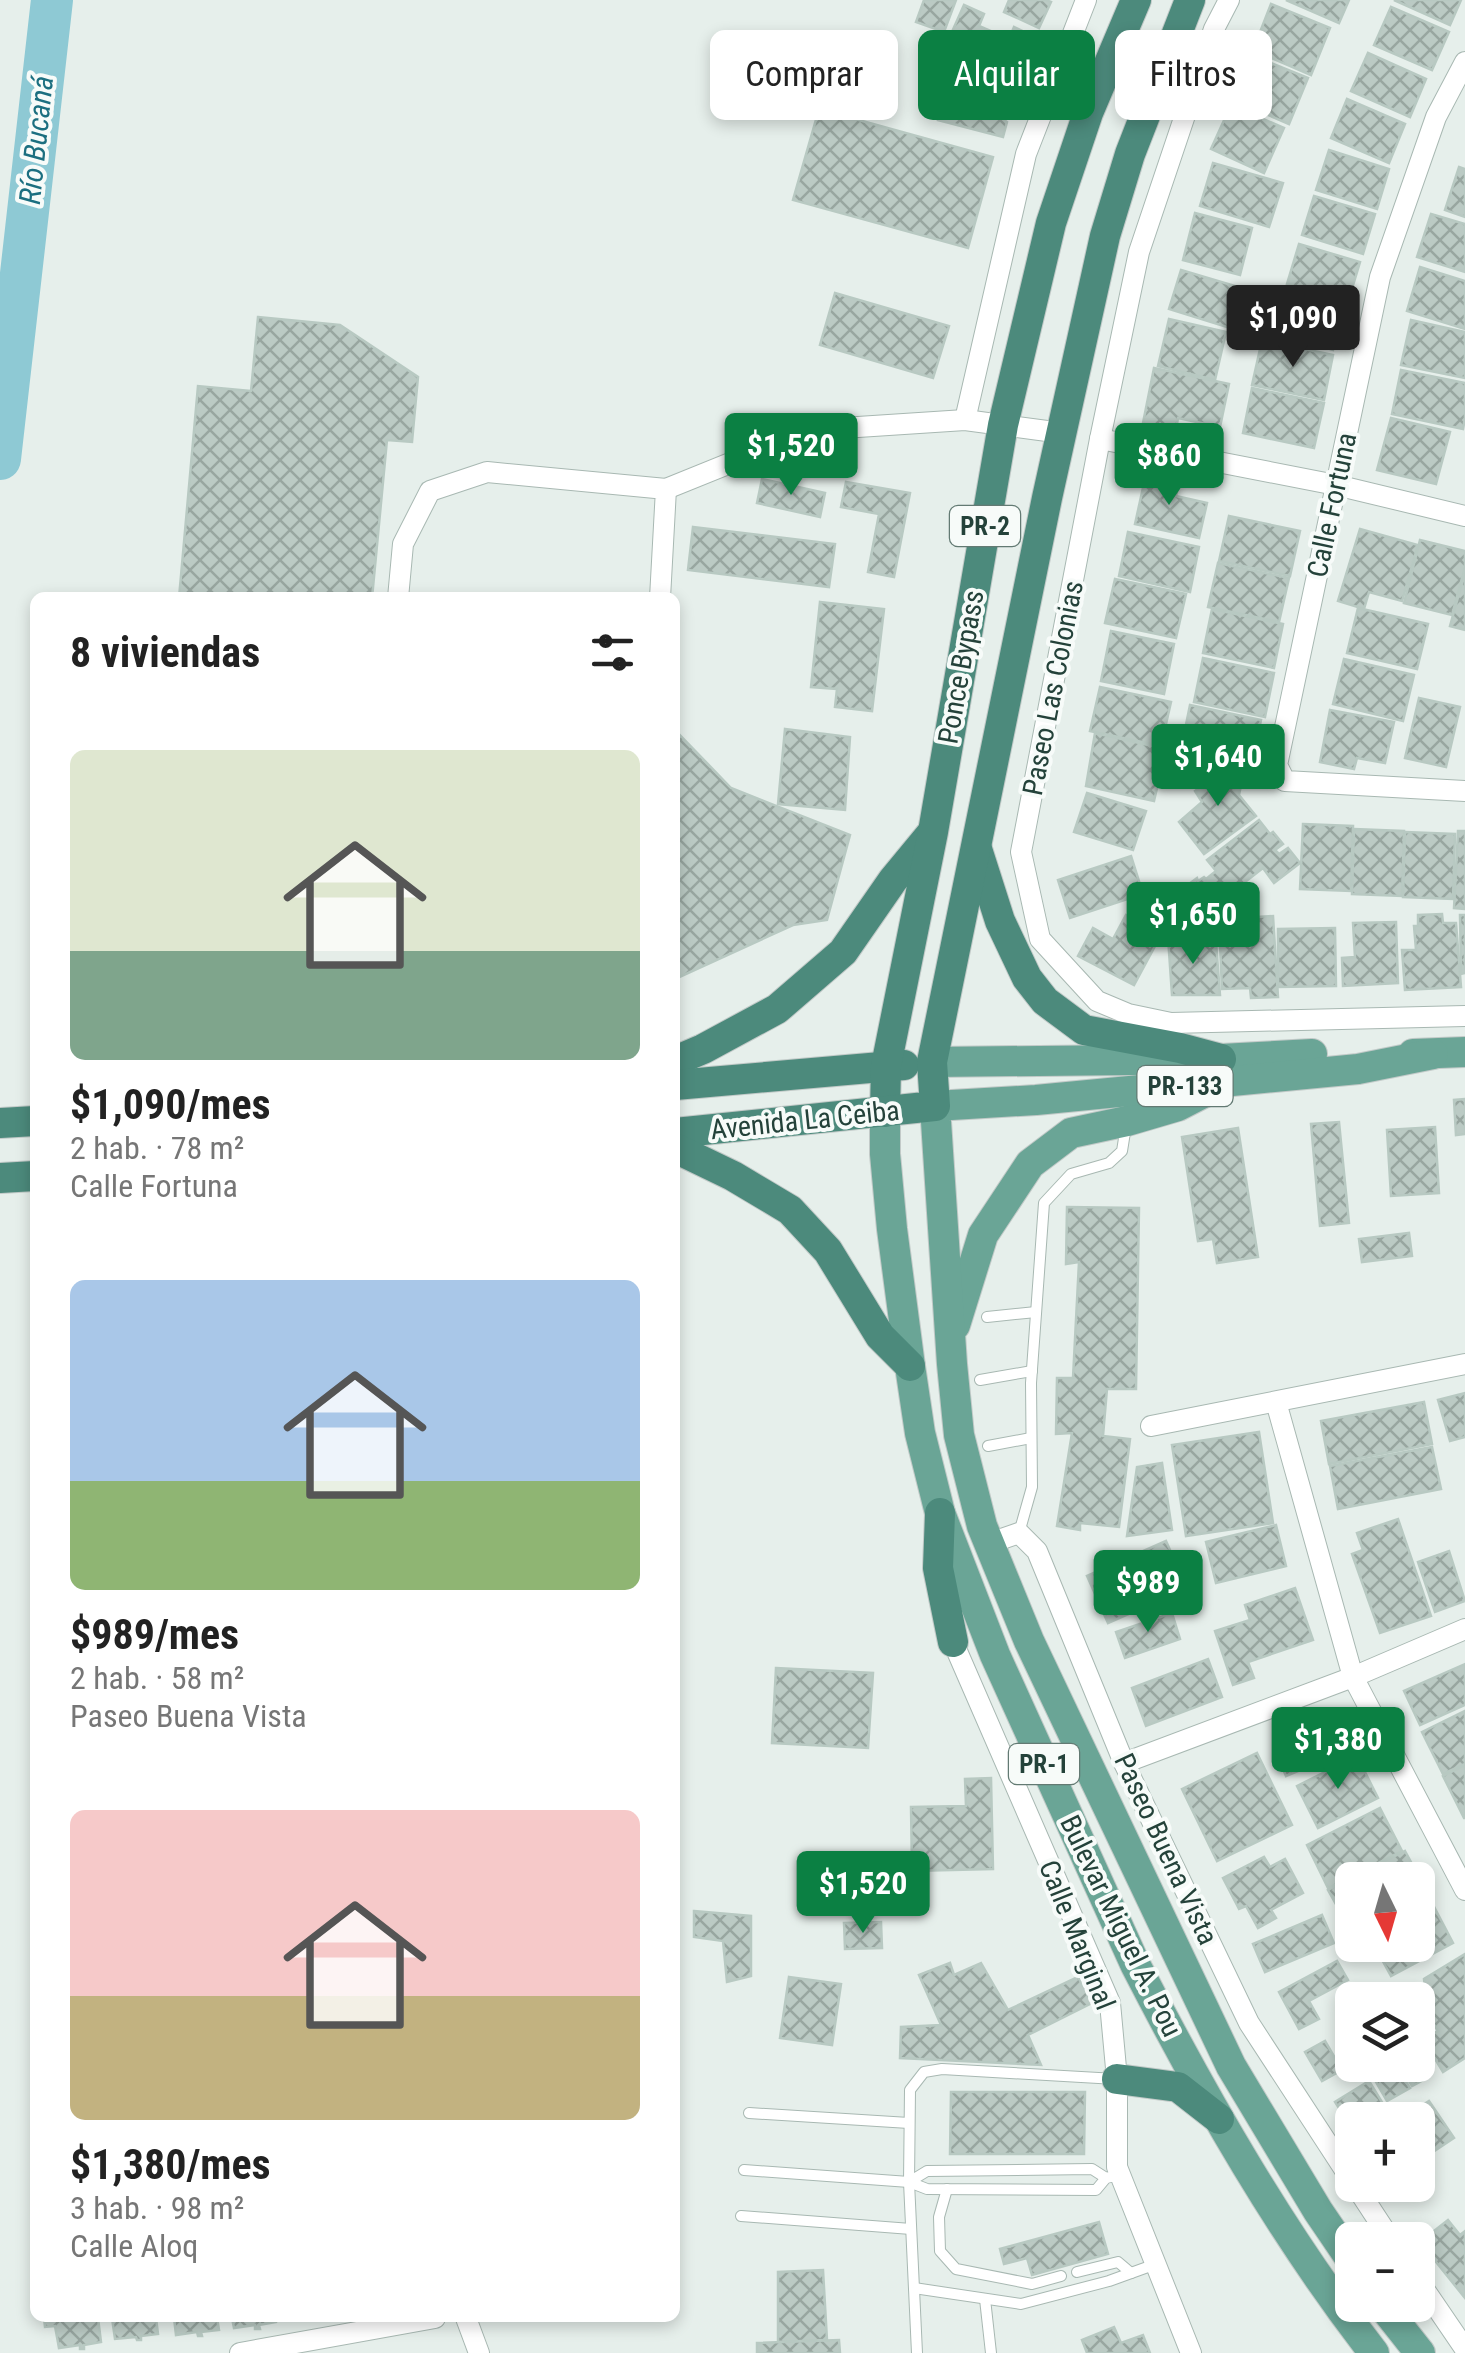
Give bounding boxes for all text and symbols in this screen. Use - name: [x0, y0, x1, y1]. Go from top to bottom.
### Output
- chip: Comprar: [710, 30, 898, 120]
- chip: Alquilar: [918, 30, 1095, 120]
- chip: Filtros: [1115, 30, 1272, 120]
- water label: Río Bucaná: [12, 73, 60, 206]
- pin: $1,090: [1212, 285, 1374, 370]
- text: $1,090: [1249, 298, 1337, 336]
- pin: $1,520: [710, 413, 872, 498]
- pin: $860: [1110, 423, 1228, 508]
- text: $1,520: [747, 426, 835, 464]
- street label: Calle Fortuna: [1301, 430, 1363, 580]
- text: $860: [1137, 436, 1201, 474]
- road number: PR-2: [950, 506, 1020, 546]
- street label: Paseo Las Colonias: [1016, 578, 1090, 798]
- street label: Ponce Bypass: [931, 588, 991, 746]
- icon: filters: [585, 625, 640, 680]
- text: 8 viviendas: [70, 628, 260, 677]
- pin: $1,640: [1137, 724, 1299, 809]
- text: $1,640: [1174, 737, 1262, 775]
- icon: home: [265, 815, 445, 995]
- pin: $1,650: [1112, 882, 1274, 967]
- text: $1,650: [1149, 895, 1237, 933]
- road number: PR-133: [1138, 1066, 1232, 1106]
- text: $1,090/mes: [70, 1080, 271, 1129]
- street label: Avenida La Ceiba: [709, 1094, 901, 1146]
- text: 2 hab. · 78 m²: [70, 1129, 244, 1167]
- text: Calle Fortuna: [70, 1167, 238, 1205]
- icon: home: [265, 1345, 445, 1525]
- pin: $989: [1089, 1550, 1207, 1635]
- text: $989: [1116, 1563, 1180, 1601]
- text: $989/mes: [70, 1610, 239, 1659]
- text: 2 hab. · 58 m²: [70, 1659, 244, 1697]
- text: Paseo Buena Vista: [70, 1697, 307, 1735]
- pin: $1,380: [1257, 1707, 1419, 1792]
- text: $1,380: [1294, 1720, 1382, 1758]
- road number: PR-1: [1009, 1744, 1079, 1784]
- street label: Paseo Buena Vista: [1107, 1748, 1225, 1950]
- street label: Bulevar Miguel A. Pou: [1053, 1810, 1189, 2042]
- pin: $1,520: [782, 1851, 944, 1936]
- street label: Calle Marginal: [1032, 1855, 1122, 2015]
- north arrow: [1335, 1862, 1435, 1962]
- map controls: [1335, 1862, 1435, 2322]
- text: $1,520: [819, 1864, 907, 1902]
- icon: home: [265, 1875, 445, 2055]
- button: layers: [1335, 1982, 1435, 2082]
- button: +: [1335, 2102, 1435, 2202]
- text: $1,380/mes: [70, 2140, 271, 2189]
- text: 3 hab. · 98 m²: [70, 2189, 244, 2227]
- button: −: [1335, 2222, 1435, 2322]
- text: Calle Aloq: [70, 2227, 198, 2265]

